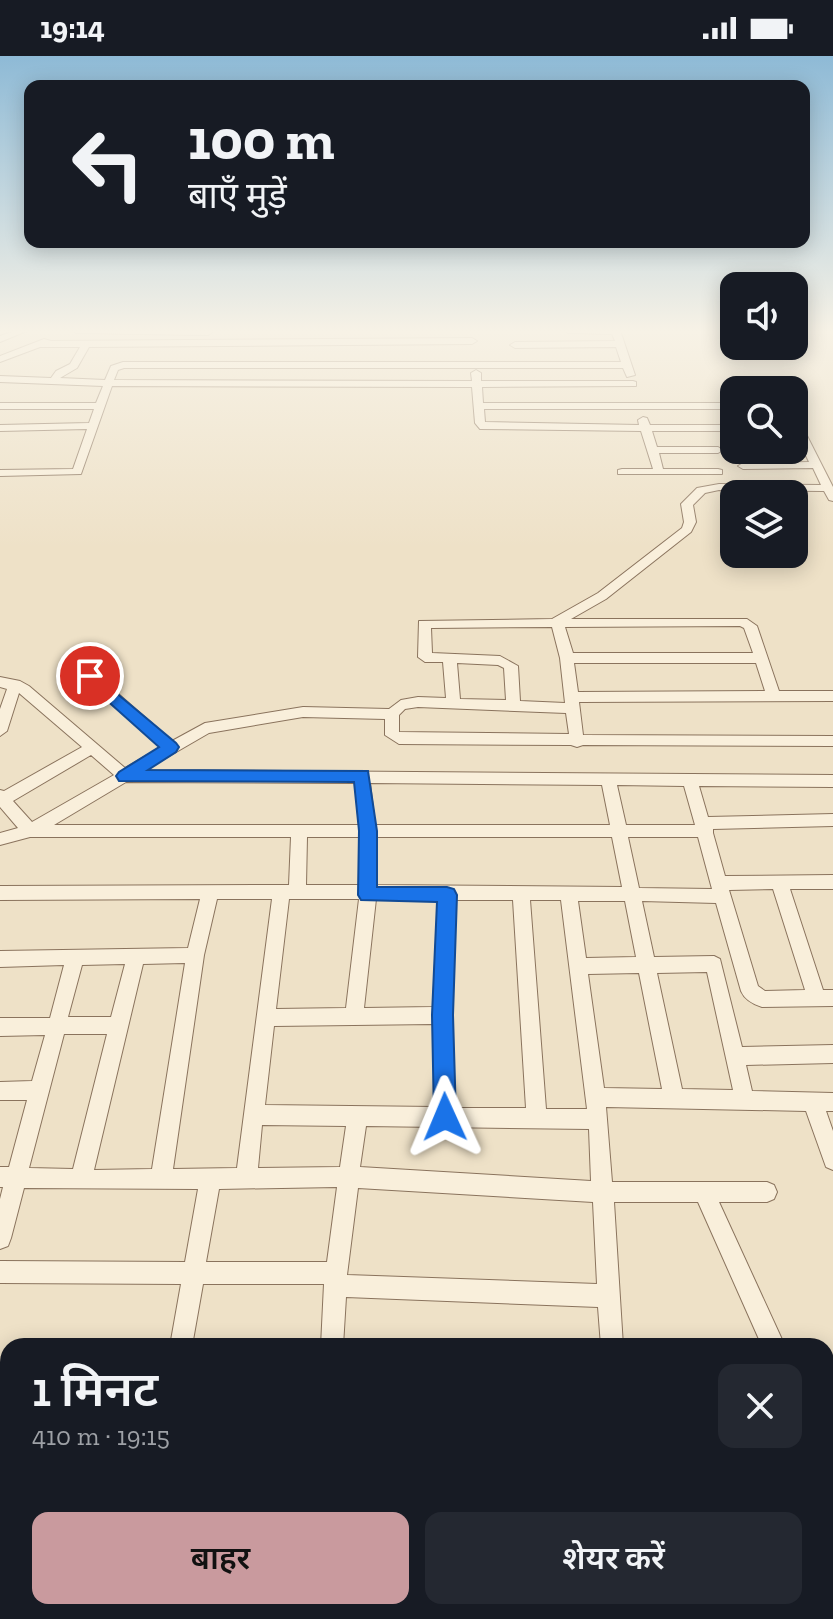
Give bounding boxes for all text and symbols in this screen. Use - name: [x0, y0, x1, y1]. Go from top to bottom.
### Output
- text: 19:14: [40, 10, 105, 46]
- text: 100 m: [188, 106, 335, 173]
- icon: left: [56, 112, 160, 216]
- text: बाएँ मुड़ें: [188, 174, 287, 217]
- map controls: [720, 272, 808, 568]
- button: sound: [720, 272, 808, 360]
- button: search: [720, 376, 808, 464]
- button: layers: [720, 480, 808, 568]
- pin: [56, 642, 124, 710]
- icon: arrive: [68, 654, 112, 698]
- position arrow: [403, 1075, 487, 1159]
- text: 1 मिनट: [32, 1361, 158, 1418]
- button: close: [718, 1364, 802, 1448]
- text: 410 m · 19:15: [32, 1420, 170, 1452]
- button: बाहर: [32, 1512, 409, 1604]
- button: शेयर करें: [425, 1512, 802, 1604]

